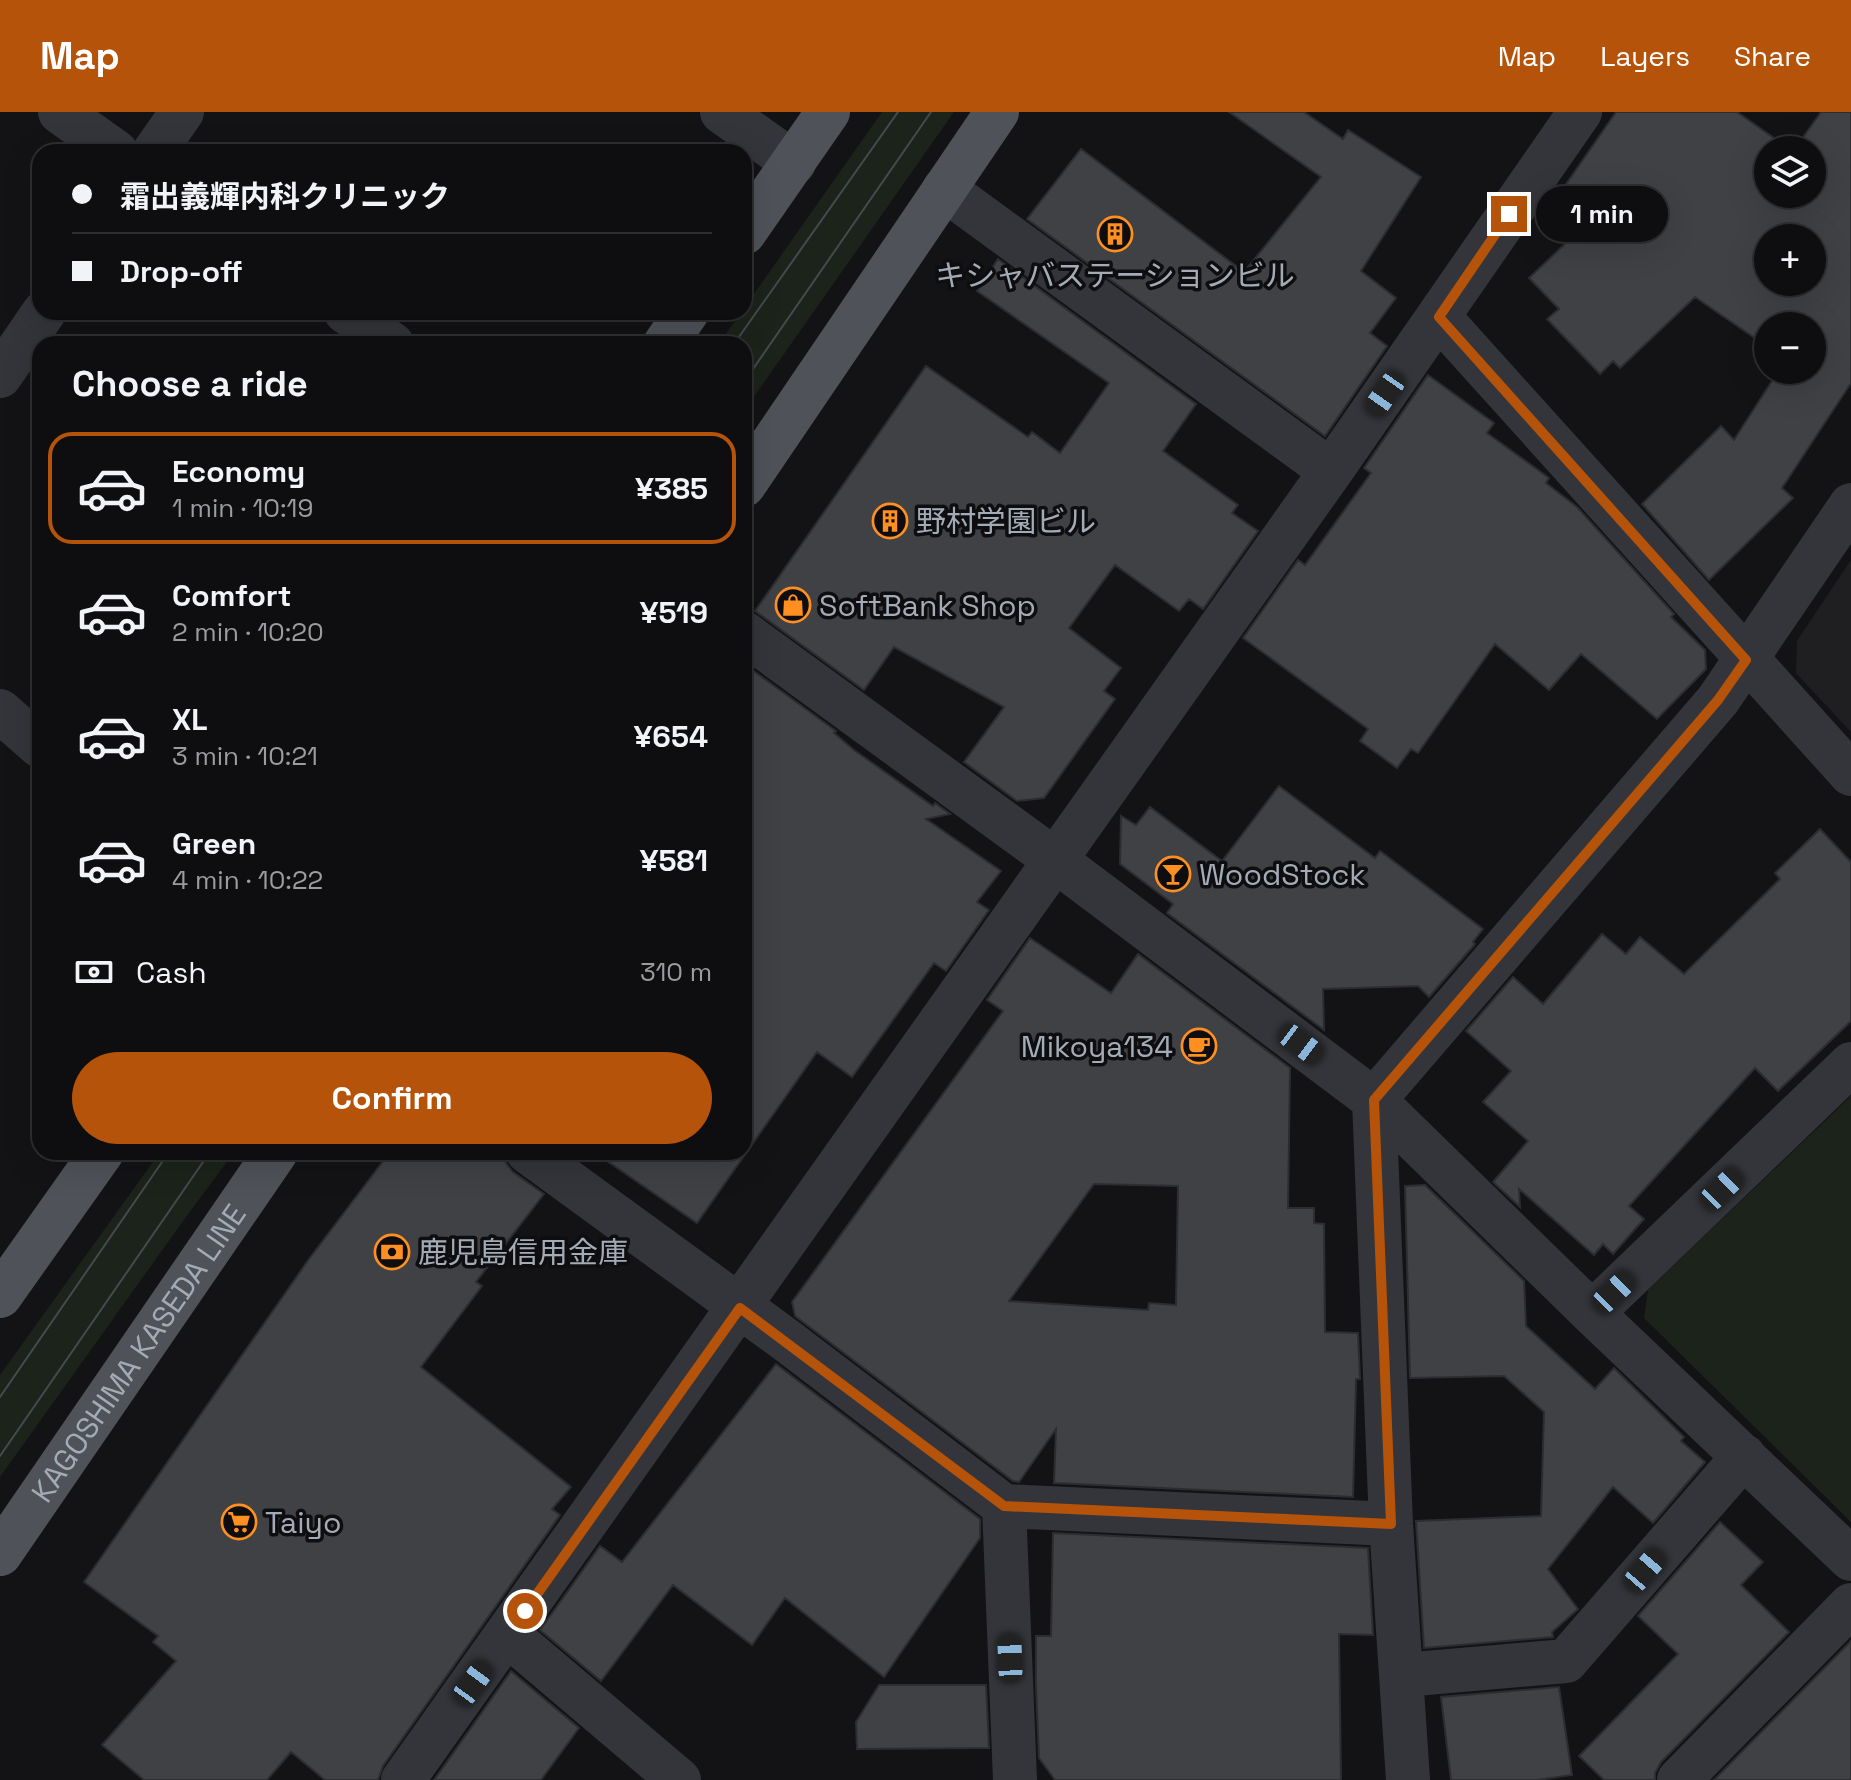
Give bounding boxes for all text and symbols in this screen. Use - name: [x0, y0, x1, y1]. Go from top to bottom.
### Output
- text: Map: [40, 32, 120, 80]
- text: Map: [1498, 38, 1556, 74]
- text: Layers: [1600, 38, 1690, 74]
- text: Share: [1734, 38, 1811, 74]
- map controls: [1754, 136, 1826, 384]
- button: layers: [1754, 136, 1826, 208]
- text: 霜出義輝内科クリニック: [120, 177, 450, 216]
- callout: 1 min: [1537, 186, 1669, 242]
- route end: [1491, 196, 1527, 232]
- text: 1 min: [1570, 197, 1634, 231]
- building icon: キシャバステーションビル: [1096, 215, 1134, 253]
- button: +: [1754, 224, 1826, 296]
- text: Drop-off: [120, 252, 243, 291]
- place label: キシャバステーションビル: [935, 256, 1295, 295]
- button: −: [1754, 312, 1826, 384]
- text: Choose a ride: [72, 361, 308, 407]
- car: [1361, 367, 1409, 421]
- icon: car: [76, 452, 148, 524]
- text: Economy: [172, 452, 305, 491]
- text: ¥385: [635, 469, 708, 508]
- text: 1 min · 10:19: [172, 491, 313, 525]
- building icon: 野村学園ビル: [871, 502, 909, 540]
- place label: 野村学園ビル: [916, 502, 1096, 541]
- icon: car: [76, 576, 148, 648]
- text: Comfort: [172, 576, 291, 615]
- shop icon: SoftBank Shop: [774, 586, 812, 624]
- place label: SoftBank Shop: [819, 586, 1036, 625]
- text: ¥519: [640, 593, 708, 632]
- text: 2 min · 10:20: [172, 615, 324, 649]
- icon: car: [76, 700, 148, 772]
- text: XL: [172, 700, 208, 739]
- text: ¥654: [634, 717, 708, 756]
- text: 3 min · 10:21: [172, 739, 318, 773]
- icon: car: [76, 824, 148, 896]
- text: Green: [172, 824, 256, 863]
- text: ¥581: [640, 841, 708, 880]
- bar icon: WoodStock: [1154, 855, 1192, 893]
- place label: WoodStock: [1199, 855, 1366, 894]
- text: 4 min · 10:22: [172, 863, 323, 897]
- icon: cash: [72, 950, 116, 994]
- text: Cash: [136, 953, 207, 992]
- text: 310 m: [640, 955, 712, 989]
- car: [1275, 1020, 1327, 1068]
- place label: Mikoya134: [1021, 1027, 1173, 1066]
- cafe icon: Mikoya134: [1180, 1027, 1218, 1065]
- button: Confirm: [72, 1052, 712, 1144]
- car: [1696, 1164, 1748, 1214]
- street label: KAGOSHIMA KASEDA LINE: [22, 1196, 254, 1509]
- bank icon: 鹿児島信用金庫: [373, 1233, 411, 1271]
- place label: 鹿児島信用金庫: [418, 1233, 628, 1272]
- car: [1588, 1267, 1640, 1317]
- supermarket icon: Taiyo: [220, 1503, 258, 1541]
- place label: Taiyo: [265, 1503, 342, 1542]
- car: [1620, 1544, 1670, 1596]
- route start: [507, 1593, 543, 1629]
- car: [997, 1634, 1023, 1682]
- car: [449, 1657, 497, 1709]

